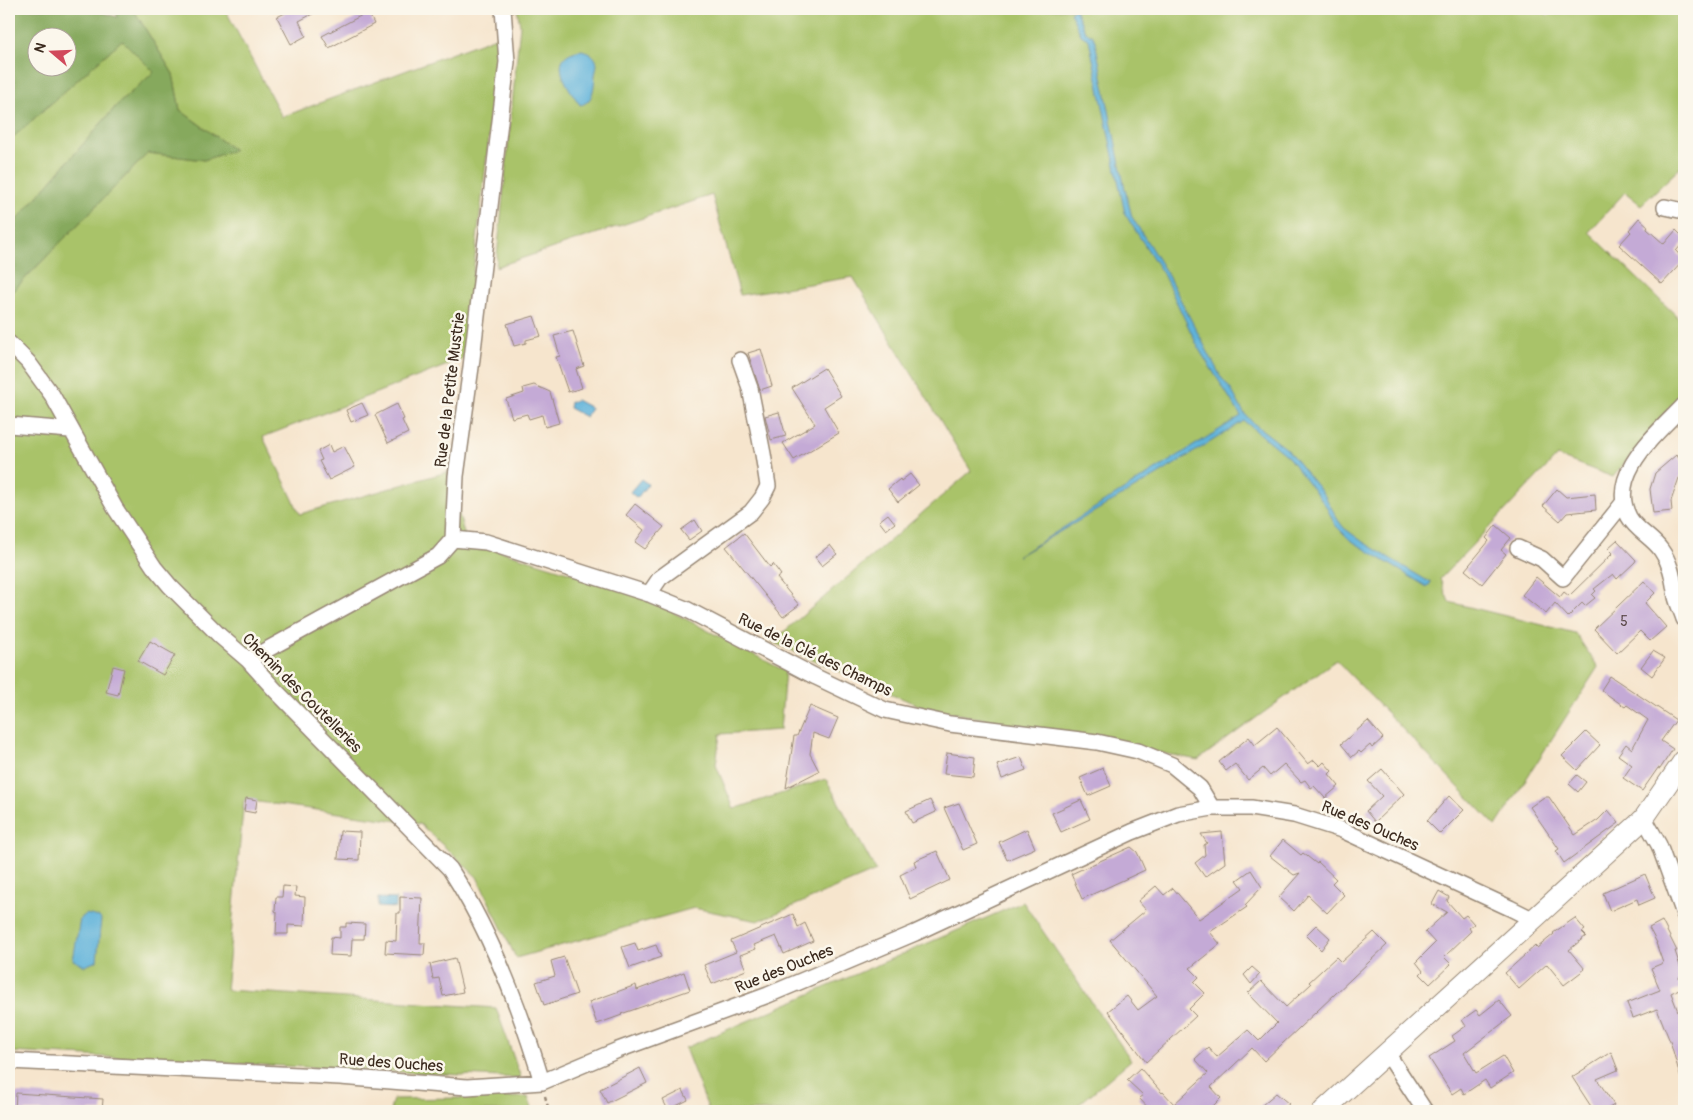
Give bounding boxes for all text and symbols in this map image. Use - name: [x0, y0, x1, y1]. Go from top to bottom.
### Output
- north arrow: [28, 28, 78, 78]
- text: N: [31, 41, 50, 55]
- street label: Rue de la Petite Mustrie: [431, 311, 469, 469]
- street label: Rue de la Clé des Champs: [735, 609, 895, 701]
- house number: 5: [1620, 613, 1628, 630]
- street label: Chemin des Coutelleries: [238, 629, 366, 757]
- street label: Rue des Ouches: [1318, 796, 1422, 856]
- street label: Rue des Ouches: [732, 940, 836, 998]
- street label: Rue des Ouches: [338, 1049, 444, 1077]

